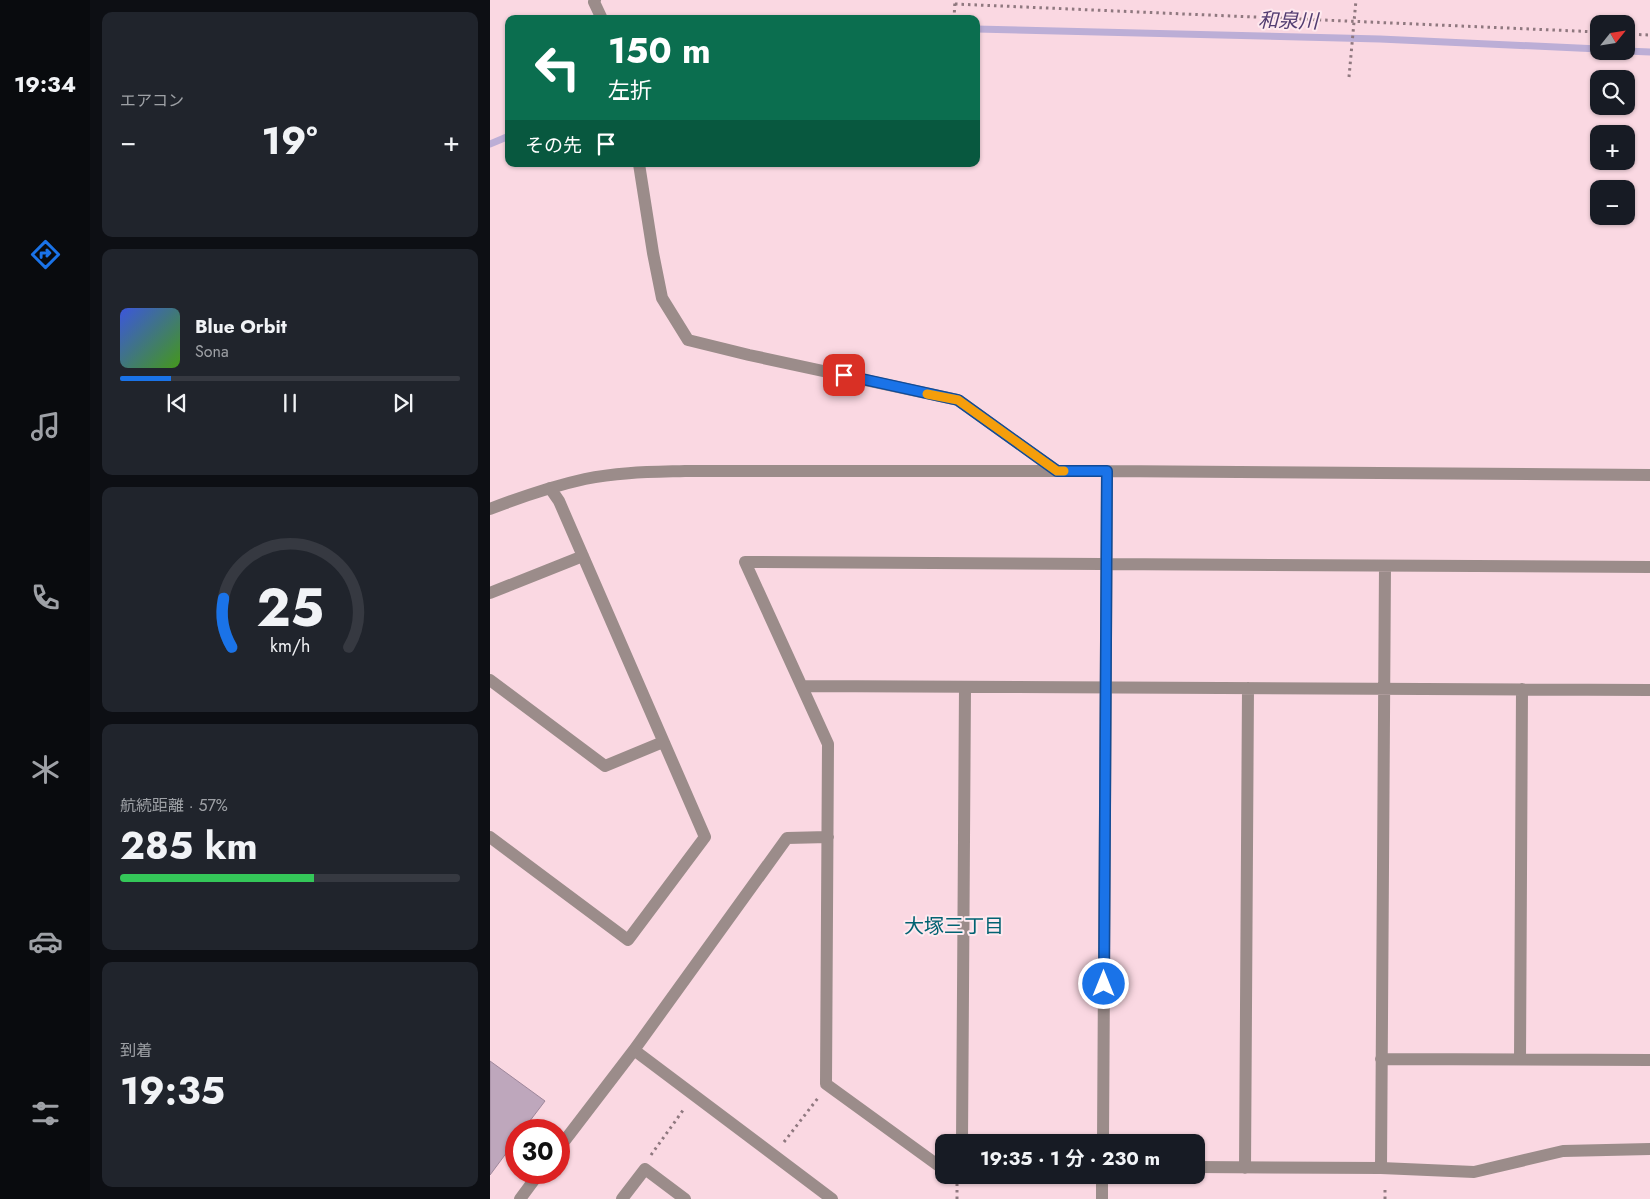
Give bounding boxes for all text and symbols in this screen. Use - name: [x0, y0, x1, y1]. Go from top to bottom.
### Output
- water label: 和泉川: [1258, 6, 1320, 36]
- north arrow: [1590, 15, 1635, 60]
- map controls: [1590, 15, 1635, 225]
- text: 150 m: [608, 26, 711, 76]
- icon: left: [525, 35, 590, 100]
- text: 19:34: [14, 68, 76, 100]
- button: search: [1590, 70, 1635, 115]
- text: 左折: [608, 74, 652, 106]
- text: エアコン: [120, 89, 184, 112]
- text: 19°: [262, 113, 318, 168]
- text: −: [120, 121, 137, 162]
- text: +: [443, 121, 460, 162]
- button: +: [1590, 125, 1635, 170]
- icon: arrive: [592, 130, 620, 158]
- text: その先: [525, 132, 582, 159]
- button: −: [1590, 180, 1635, 225]
- icon: directions: [28, 237, 63, 272]
- text: Blue Orbit: [195, 313, 287, 340]
- text: Sona: [195, 340, 229, 363]
- pin: [823, 354, 865, 396]
- icon: arrive: [830, 361, 858, 389]
- icon: previous: [163, 389, 191, 417]
- icon: pause: [276, 389, 304, 417]
- icon: next: [389, 389, 417, 417]
- icon: music: [28, 409, 63, 444]
- text: 25: [256, 570, 324, 646]
- icon: phone: [28, 580, 63, 615]
- text: km/h: [270, 633, 310, 659]
- icon: climate: [28, 752, 63, 787]
- text: 航続距離 · 57%: [120, 794, 228, 817]
- text: 285 km: [120, 818, 258, 873]
- district label: 大塚三丁目: [904, 912, 1004, 941]
- icon: car: [28, 924, 63, 959]
- position arrow: [1077, 957, 1129, 1009]
- text: 到着: [120, 1039, 152, 1062]
- text: 19:35: [120, 1063, 225, 1118]
- icon: filters: [28, 1096, 63, 1131]
- speed limit sign: 30: [505, 1119, 570, 1184]
- text: 19:35 · 1 分 · 230 m: [980, 1145, 1160, 1172]

